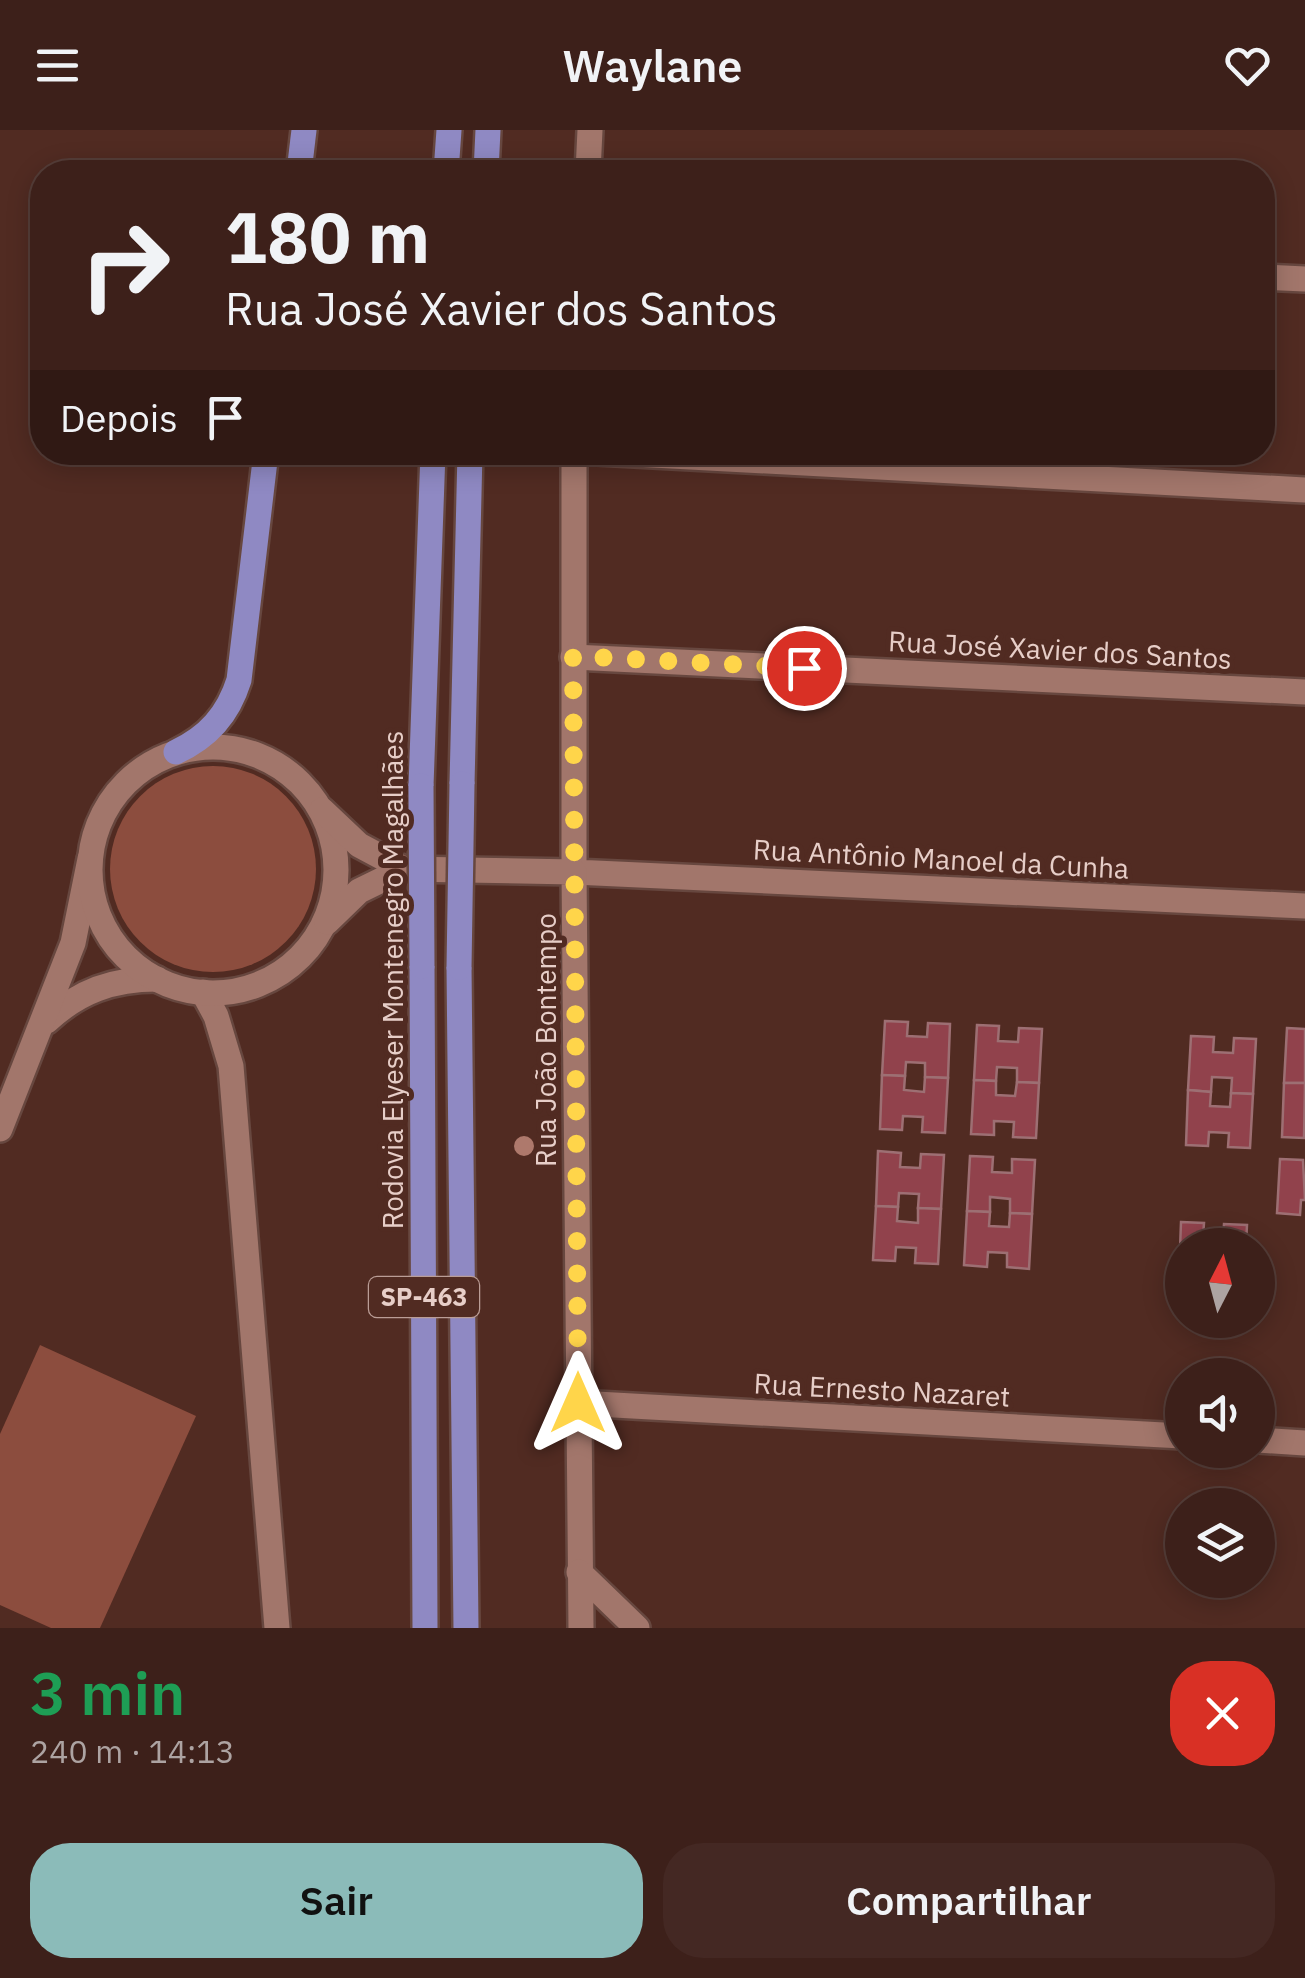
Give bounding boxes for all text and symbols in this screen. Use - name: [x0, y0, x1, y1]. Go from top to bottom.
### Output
- text: Waylane: [563, 36, 742, 94]
- icon: menu: [30, 38, 85, 93]
- icon: heart: [1220, 38, 1275, 93]
- text: 180 m: [225, 191, 430, 282]
- icon: right: [60, 200, 190, 330]
- text: Rua José Xavier dos Santos: [225, 279, 778, 337]
- icon: arrive: [198, 390, 253, 445]
- text: Depois: [60, 393, 178, 442]
- street label: Rua José Xavier dos Santos: [887, 622, 1233, 677]
- pin: [762, 626, 847, 711]
- icon: arrive: [777, 641, 832, 696]
- street label: Rodovia Elyeser Montenegro Magalhães: [374, 731, 411, 1229]
- street label: Rua Antônio Manoel da Cunha: [752, 830, 1130, 887]
- street label: Rua João Bontempo: [527, 913, 564, 1167]
- north arrow: [1165, 1228, 1275, 1338]
- map controls: [1165, 1228, 1275, 1598]
- road number: SP-463: [369, 1277, 479, 1317]
- position arrow: [526, 1351, 630, 1455]
- button: sound: [1165, 1358, 1275, 1468]
- street label: Rua Ernesto Nazaret: [753, 1364, 1011, 1415]
- button: layers: [1165, 1488, 1275, 1598]
- text: 3 min: [30, 1653, 185, 1732]
- button: close: [1170, 1661, 1275, 1766]
- text: 240 m · 14:13: [30, 1730, 235, 1772]
- button: Sair: [30, 1843, 643, 1958]
- button: Compartilhar: [663, 1843, 1275, 1958]

